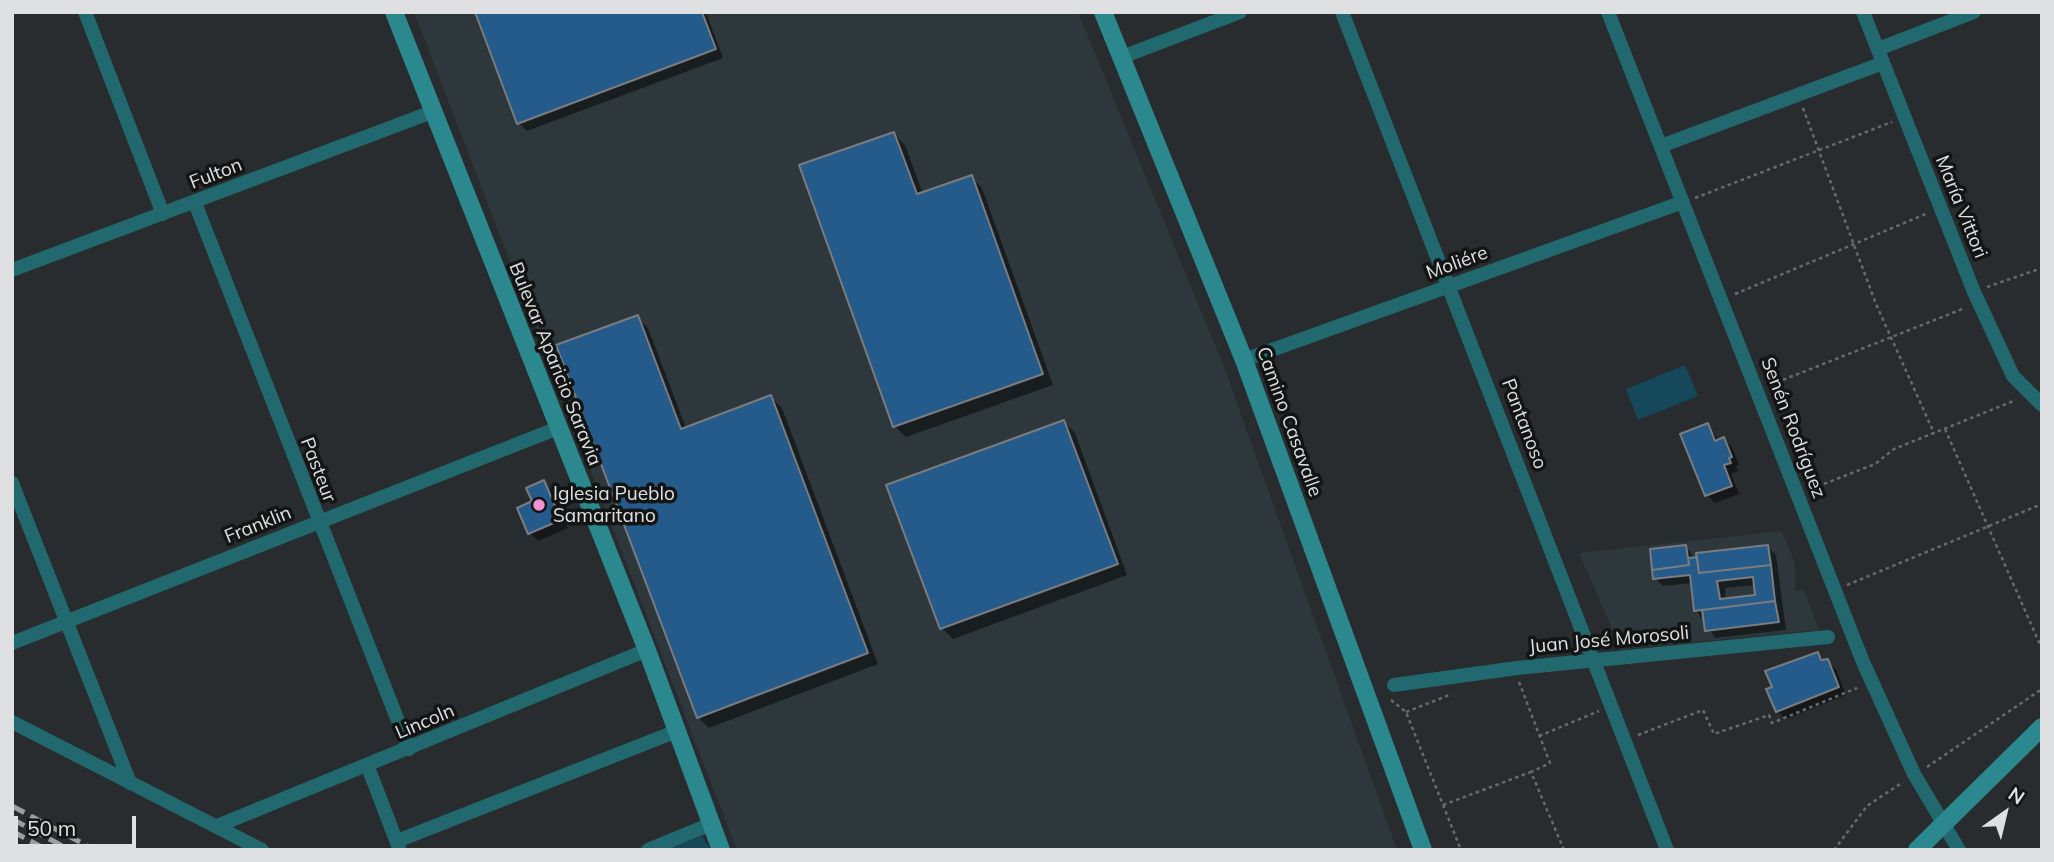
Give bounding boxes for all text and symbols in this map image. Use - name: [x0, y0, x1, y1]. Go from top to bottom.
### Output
- street label: María Vittori: [1930, 152, 1992, 262]
- street label: Fulton: [186, 154, 246, 194]
- street label: Moliére: [1423, 241, 1491, 285]
- street label: Bulevar Aparicio Saravia: [504, 259, 606, 469]
- street label: Camino Casavalle: [1251, 344, 1327, 500]
- street label: Senén Rodríguez: [1756, 354, 1830, 502]
- street label: Pantanoso: [1496, 376, 1552, 472]
- street label: Pasteur: [295, 434, 341, 506]
- place label: Iglesia Pueblo Samaritano: [553, 483, 675, 527]
- marker: Iglesia Pueblo Samaritano: [531, 497, 547, 513]
- street label: Franklin: [221, 501, 295, 549]
- street label: Juan José Morosoli: [1528, 622, 1690, 658]
- street label: Lincoln: [392, 699, 458, 745]
- north arrow: [1970, 778, 2040, 848]
- text: N: [2004, 782, 2029, 810]
- scale bar: [18, 802, 140, 846]
- text: 50 m: [27, 815, 76, 841]

